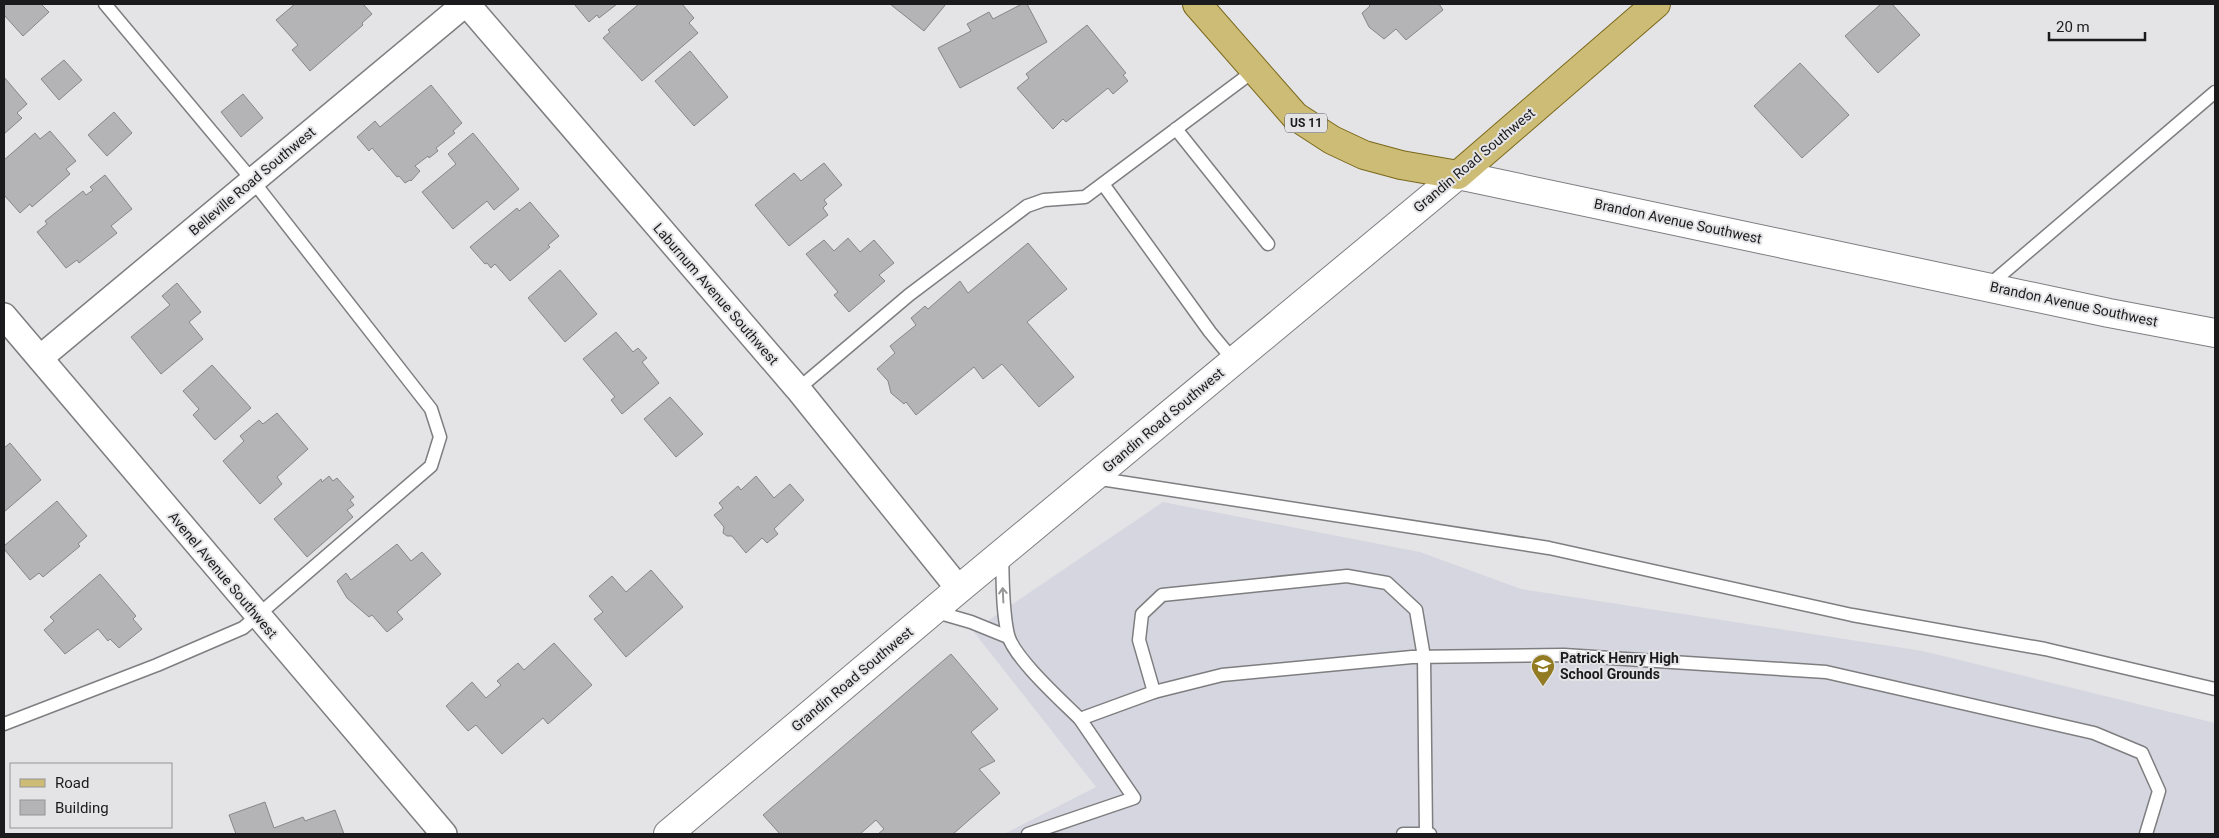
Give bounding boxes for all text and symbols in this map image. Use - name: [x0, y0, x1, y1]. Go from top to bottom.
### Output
- scale bar: [2049, 10, 2145, 42]
- text: 20 m: [2056, 18, 2090, 36]
- street label: Grandin Road Southwest: [1410, 104, 1538, 215]
- road number: US 11: [1285, 114, 1327, 132]
- street label: Belleville Road Southwest: [186, 123, 319, 239]
- street label: Brandon Avenue Southwest: [1593, 195, 1764, 247]
- street label: Laburnum Avenue Southwest: [650, 220, 782, 368]
- street label: Brandon Avenue Southwest: [1989, 278, 2160, 330]
- street label: Grandin Road Southwest: [1099, 364, 1227, 475]
- street label: Avenel Avenue Southwest: [165, 508, 281, 642]
- one-way arrow: [998, 588, 1008, 604]
- street label: Grandin Road Southwest: [788, 623, 916, 734]
- place label: Patrick Henry High School Grounds: [1560, 650, 1679, 682]
- school or university icon: Patrick Henry High School Grounds: [1530, 653, 1556, 687]
- legend: [10, 763, 172, 828]
- text: Road: [55, 774, 89, 792]
- text: Building: [55, 799, 109, 817]

